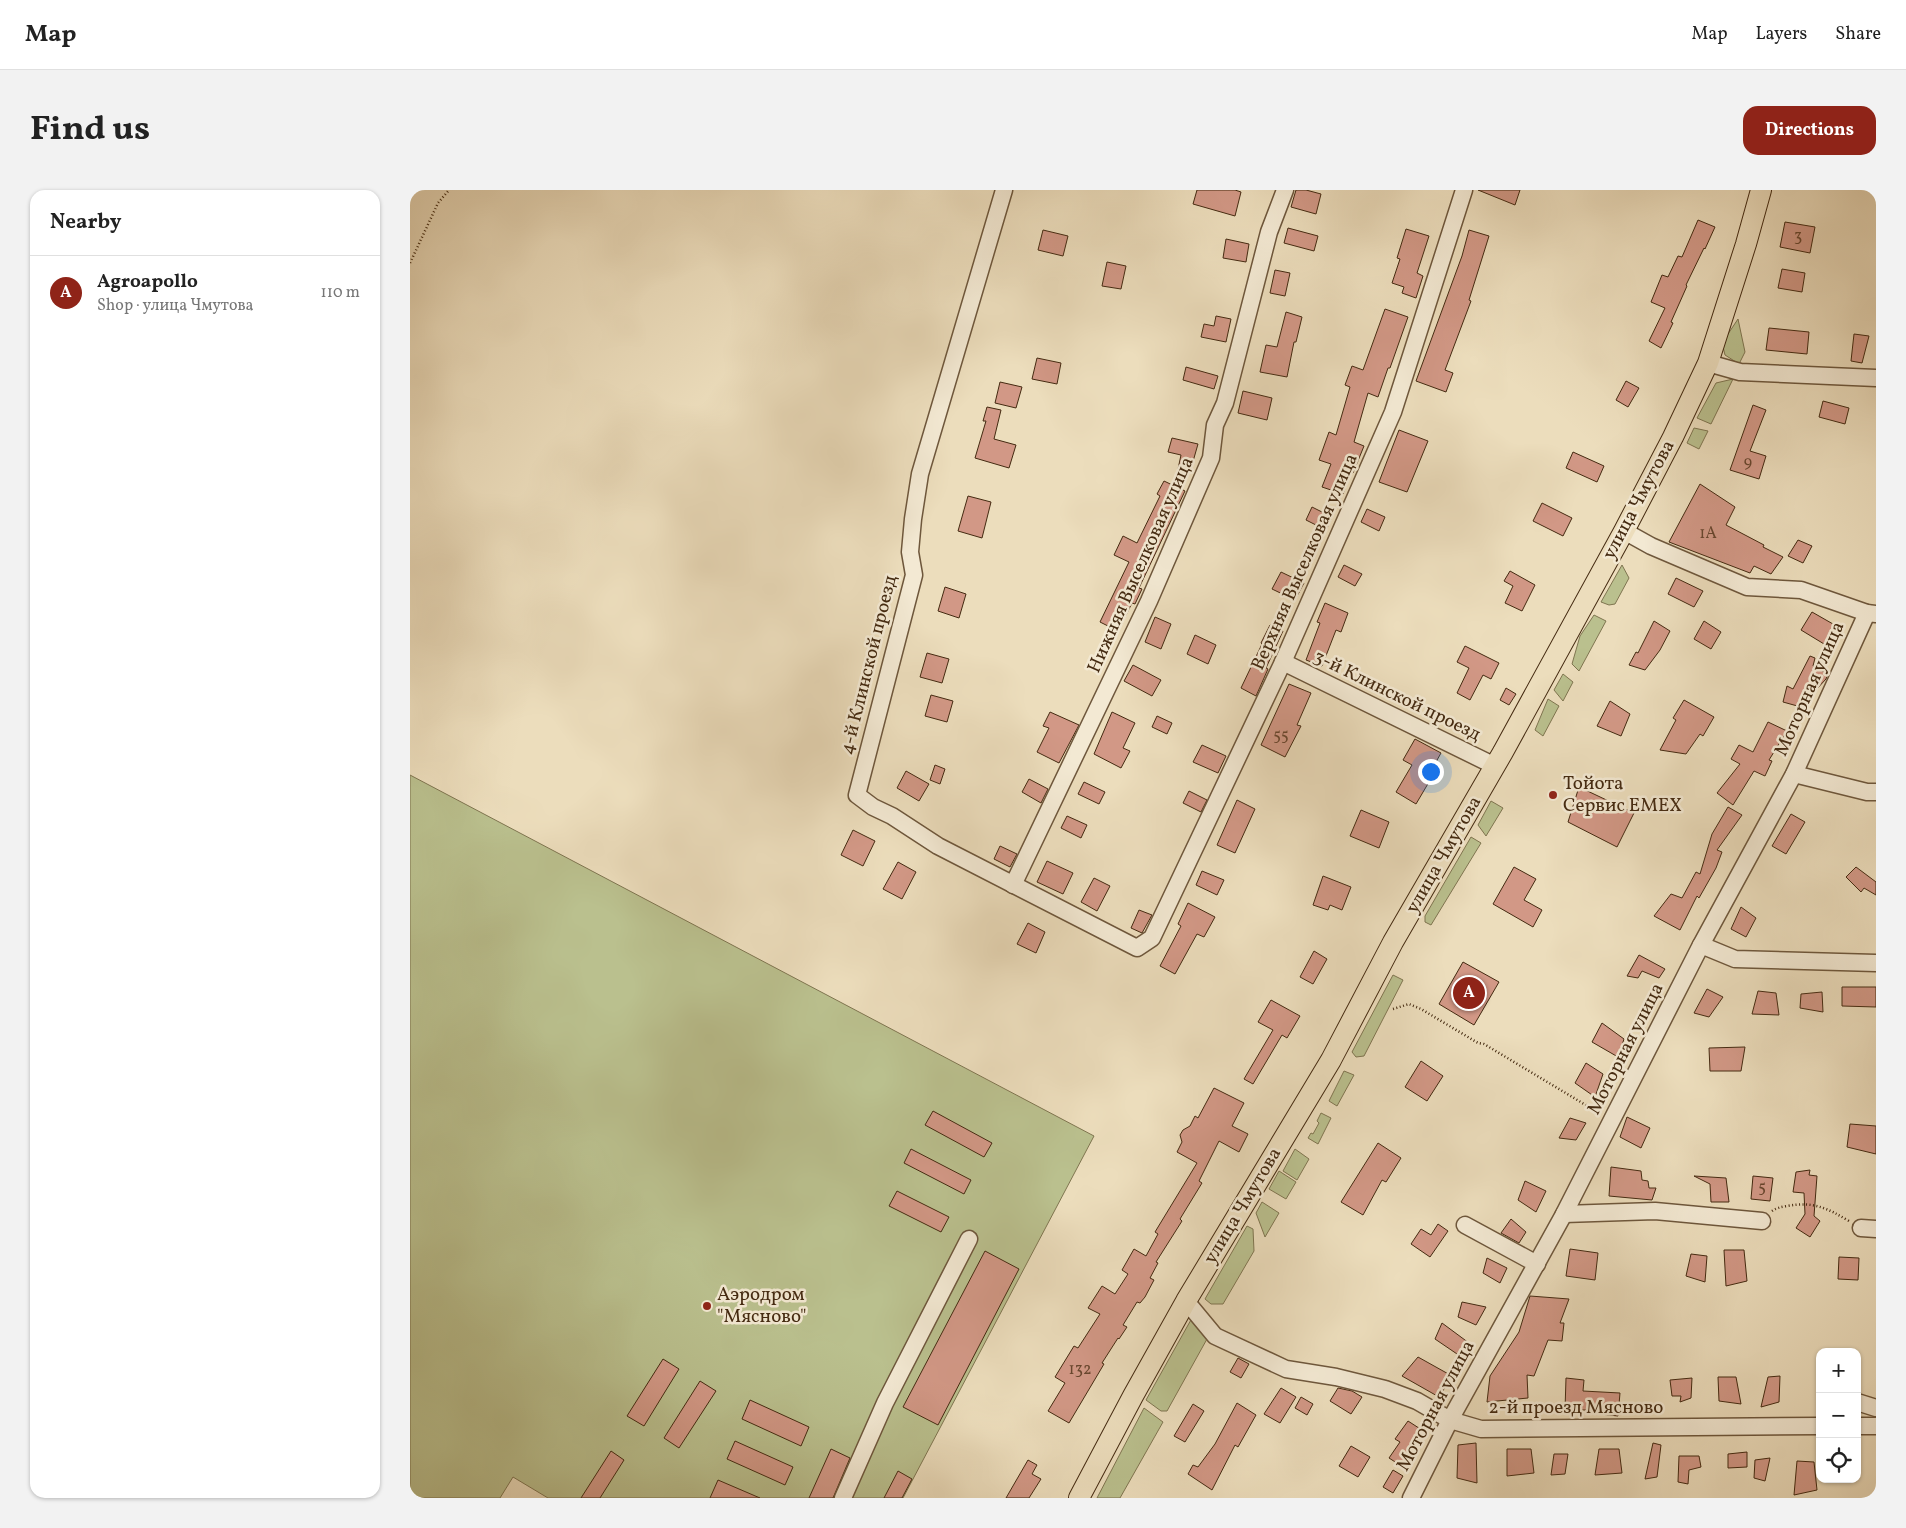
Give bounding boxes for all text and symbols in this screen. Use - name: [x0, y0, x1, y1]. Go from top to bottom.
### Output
- text: Map: [25, 18, 76, 52]
- text: Map: [1691, 22, 1727, 47]
- text: Layers: [1755, 22, 1807, 47]
- text: Share: [1835, 22, 1881, 47]
- text: Find us: [30, 106, 150, 154]
- button: Directions: [1743, 106, 1876, 155]
- text: Nearby: [50, 208, 121, 237]
- house number: 3: [1794, 226, 1802, 248]
- text: Agroapollo: [97, 269, 198, 295]
- text: A: [60, 282, 72, 304]
- text: 110 m: [321, 282, 360, 304]
- text: Shop · улица Чмутова: [97, 295, 254, 317]
- street label: улица Чмутова: [1597, 436, 1681, 564]
- street label: Верхняя Выселковая улица: [1245, 450, 1365, 674]
- house number: 9: [1744, 452, 1752, 474]
- street label: Нижняя Выселковая улица: [1081, 453, 1201, 677]
- house number: 1А: [1699, 523, 1717, 545]
- street label: 4-й Клинской проезд: [834, 572, 904, 757]
- street label: Моторная улица: [1769, 618, 1851, 760]
- street label: 3-й Клинской проезд: [1309, 644, 1485, 748]
- house number: 55: [1273, 725, 1289, 747]
- your location: [1418, 759, 1444, 785]
- place label: Тойота Сервис EMEX: [1563, 771, 1682, 819]
- marker: Тойота Сервис EMEX: [1547, 789, 1559, 801]
- street label: улица Чмутова: [1400, 791, 1488, 919]
- pin: A: [1453, 974, 1485, 1012]
- street label: Моторная улица: [1582, 979, 1670, 1119]
- street label: улица Чмутова: [1198, 1143, 1288, 1269]
- house number: 5: [1758, 1177, 1766, 1199]
- place label: Аэродром "Мясново": [717, 1282, 807, 1330]
- marker: Аэродром "Мясново": [701, 1300, 713, 1312]
- street label: Моторная улица: [1391, 1336, 1481, 1476]
- map controls: [1816, 1348, 1861, 1483]
- button: +: [1816, 1348, 1861, 1393]
- house number: 132: [1068, 1359, 1092, 1381]
- button: −: [1816, 1393, 1861, 1438]
- street label: 2-й проезд Мясново: [1489, 1395, 1663, 1421]
- button: locate: [1816, 1438, 1861, 1483]

